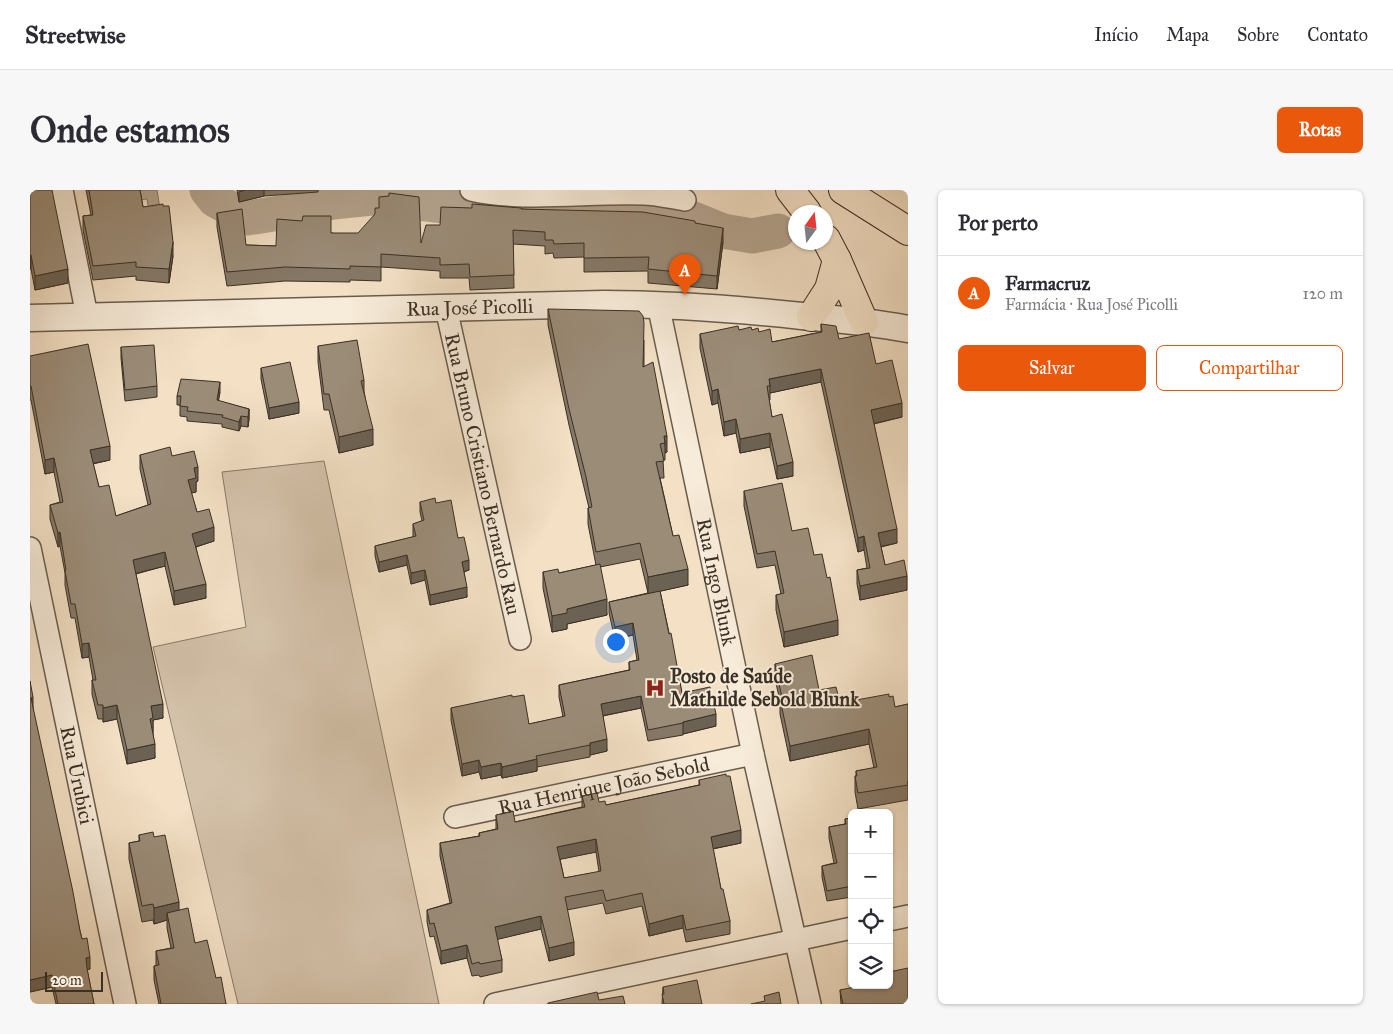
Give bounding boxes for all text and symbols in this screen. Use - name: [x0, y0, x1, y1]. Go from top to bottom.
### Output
- text: Streetwise: [25, 20, 126, 50]
- text: Início: [1094, 24, 1138, 46]
- text: Mapa: [1166, 24, 1209, 46]
- text: Sobre: [1237, 24, 1279, 46]
- text: Contato: [1307, 24, 1368, 46]
- button: Rotas: [1277, 107, 1363, 153]
- text: Onde estamos: [30, 109, 230, 152]
- north arrow: [788, 205, 833, 250]
- text: Por perto: [958, 210, 1038, 236]
- pin: A: [669, 254, 701, 295]
- text: Farmacruz: [1005, 272, 1090, 295]
- text: A: [969, 284, 979, 303]
- text: 120 m: [1303, 284, 1343, 303]
- street label: Rua José Picolli: [406, 294, 534, 321]
- text: Farmácia · Rua José Picolli: [1005, 295, 1178, 314]
- street label: Rua Bruno Cristiano Bernardo Rau: [440, 331, 526, 617]
- button: Salvar: [958, 345, 1146, 391]
- button: Compartilhar: [1156, 345, 1343, 391]
- street label: Rua Ingo Blunk: [692, 516, 742, 649]
- your location: [603, 629, 629, 655]
- place label: Posto de Saúde Mathilde Sebold Blunk: [670, 664, 860, 711]
- hospital icon: Posto de Saúde Mathilde Sebold Blunk: [644, 677, 666, 699]
- street label: Rua Urubici: [55, 724, 99, 827]
- street label: Rua Henrique João Sebold: [496, 752, 712, 820]
- map controls: [848, 809, 893, 989]
- button: +: [848, 809, 893, 854]
- button: −: [848, 854, 893, 899]
- button: locate: [848, 899, 893, 944]
- button: layers: [848, 944, 893, 989]
- scale bar: [45, 969, 102, 992]
- text: 20 m: [52, 972, 82, 989]

